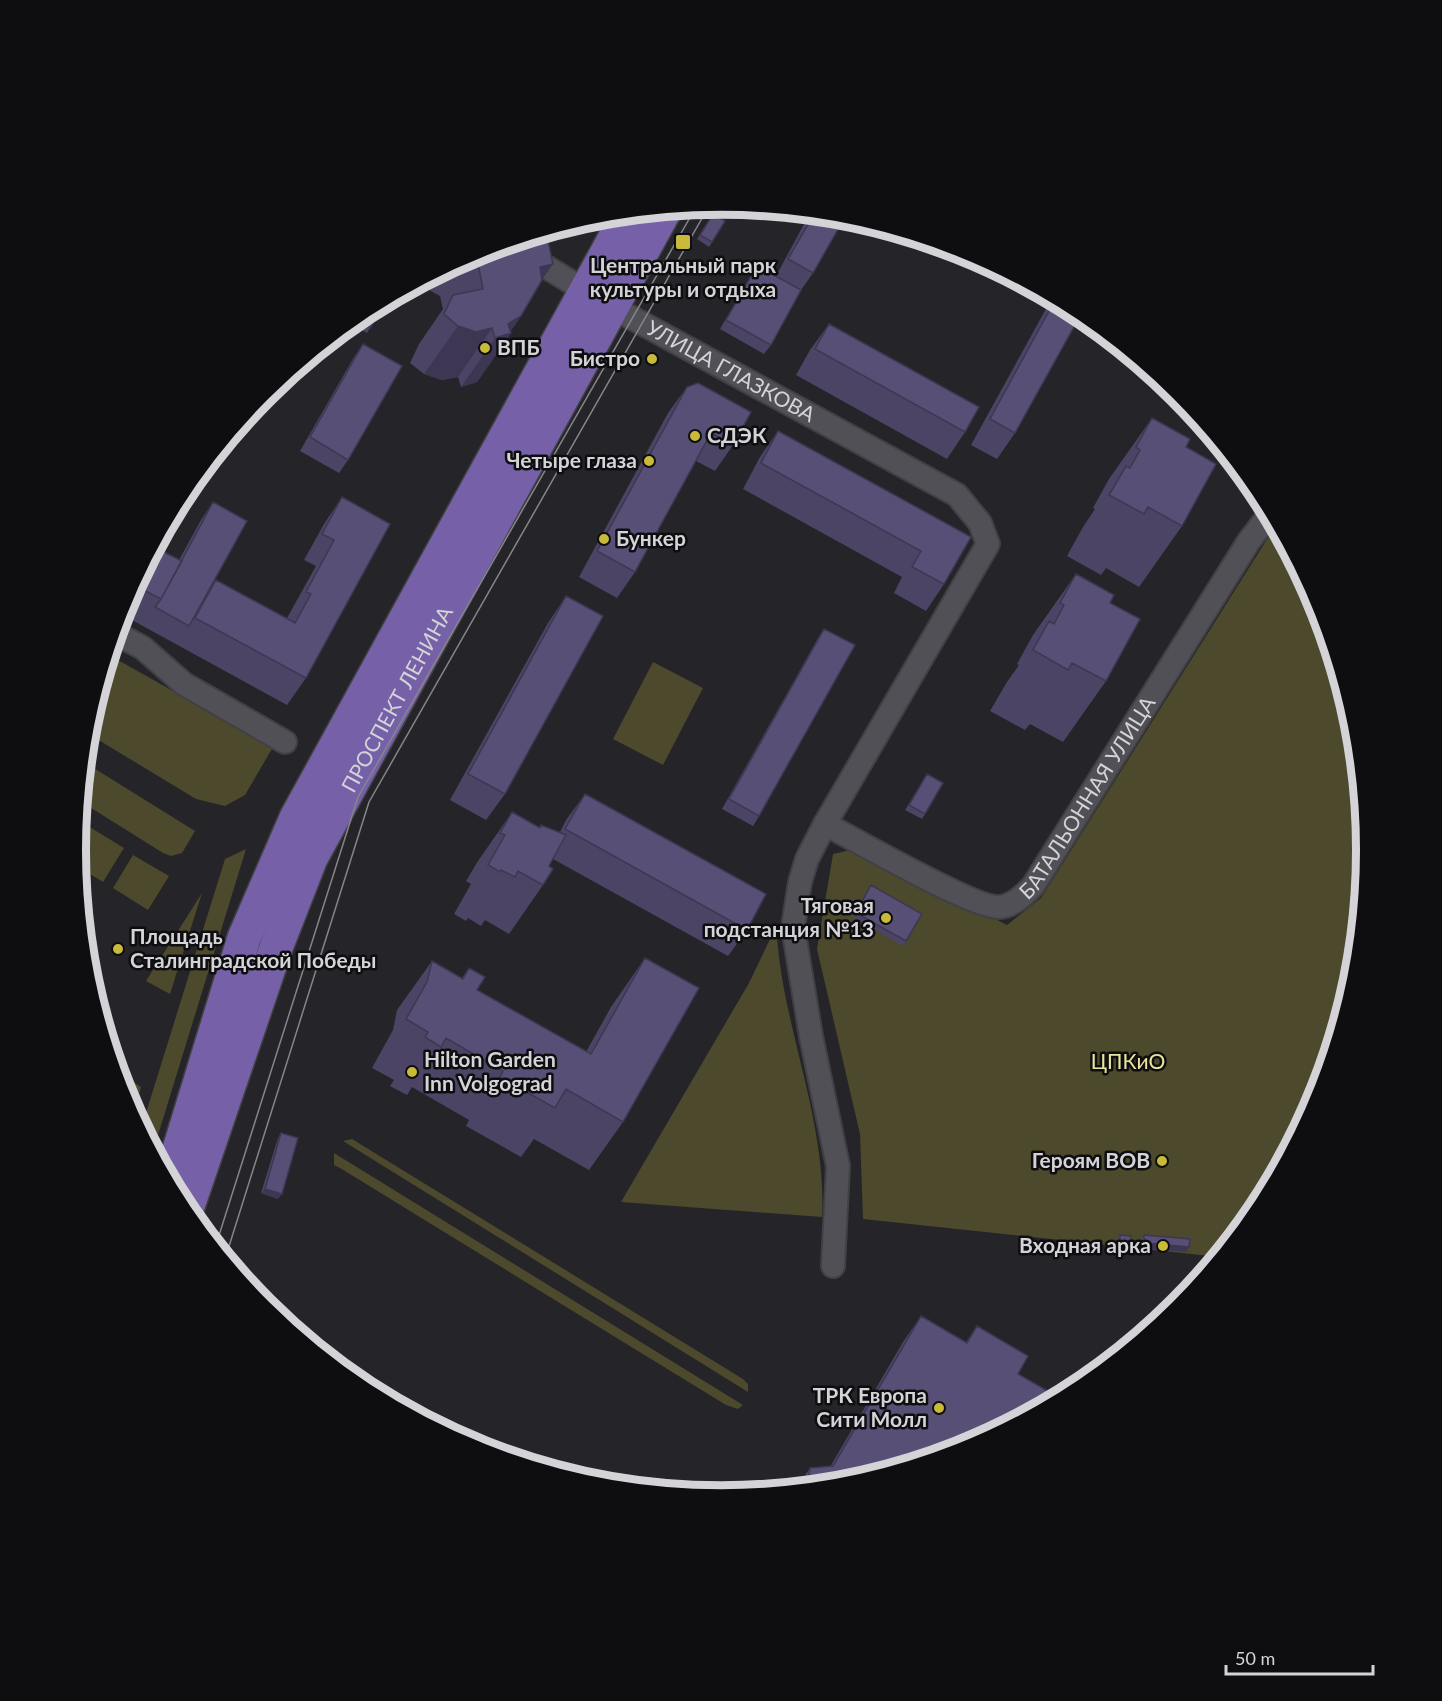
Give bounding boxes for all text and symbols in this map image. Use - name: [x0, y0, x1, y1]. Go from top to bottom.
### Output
- marker: Центральный парк культуры и отдыха: [674, 233, 692, 251]
- place label: Центральный парк культуры и отдыха: [590, 252, 777, 301]
- street label: УЛИЦА ГЛАЗКОВА: [643, 314, 821, 427]
- place label: ВПБ: [497, 334, 540, 359]
- marker: ВПБ: [478, 341, 492, 355]
- place label: Бистро: [570, 345, 640, 370]
- marker: Бистро: [645, 352, 659, 366]
- place label: СДЭК: [707, 422, 767, 447]
- marker: СДЭК: [688, 429, 702, 443]
- place label: Четыре глаза: [506, 447, 637, 472]
- marker: Четыре глаза: [642, 454, 656, 468]
- place label: Бункер: [616, 525, 686, 550]
- marker: Бункер: [597, 532, 611, 546]
- street label: ПРОСПЕКТ ЛЕНИНА: [335, 601, 457, 796]
- street label: БАТАЛЬОННАЯ УЛИЦА: [1013, 690, 1160, 904]
- place label: Тяговая подстанция №13: [704, 892, 874, 941]
- marker: Тяговая подстанция №13: [879, 911, 893, 925]
- place label: Площадь Сталинградской Победы: [130, 923, 376, 972]
- marker: Площадь Сталинградской Победы: [111, 942, 125, 956]
- place label: Hilton Garden Inn Volgograd: [424, 1046, 556, 1095]
- park label: ЦПКиО: [1091, 1048, 1165, 1073]
- marker: Hilton Garden Inn Volgograd: [405, 1065, 419, 1079]
- place label: Героям ВОВ: [1032, 1147, 1150, 1172]
- marker: Героям ВОВ: [1155, 1154, 1169, 1168]
- place label: Входная арка: [1019, 1232, 1151, 1257]
- marker: Входная арка: [1156, 1239, 1170, 1253]
- place label: ТРК Европа Сити Молл: [813, 1382, 927, 1431]
- marker: ТРК Европа Сити Молл: [932, 1401, 946, 1415]
- scale bar: [1226, 1638, 1373, 1676]
- text: 50 m: [1235, 1647, 1275, 1669]

